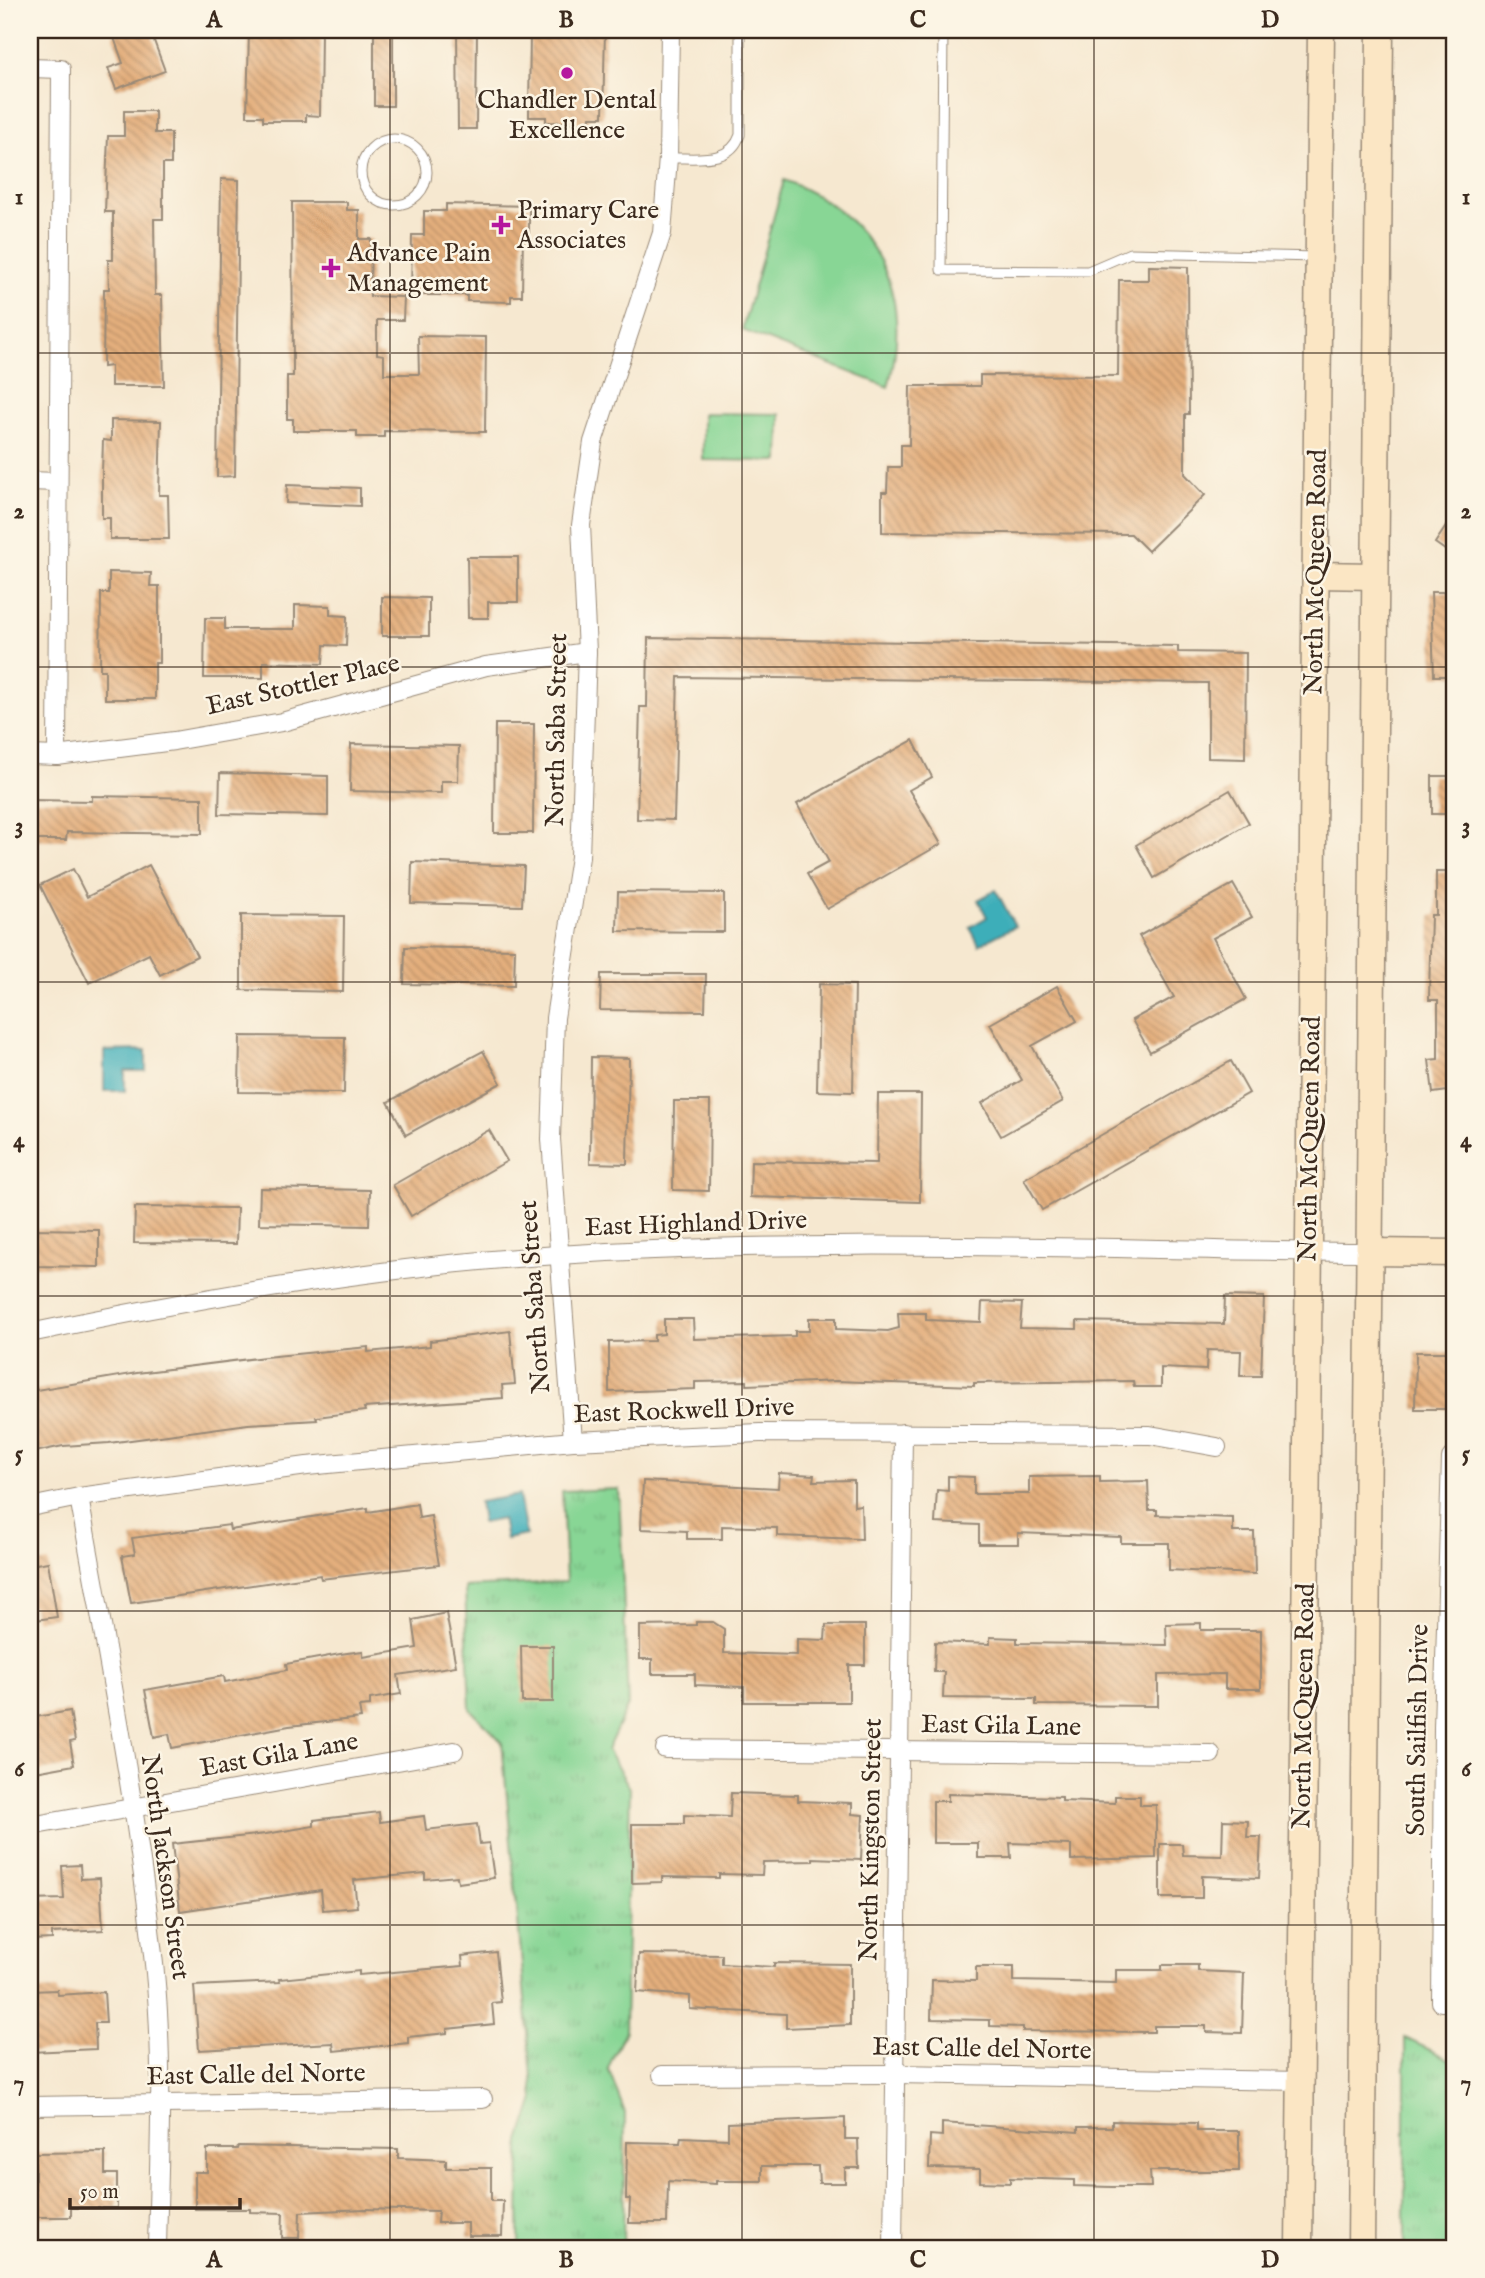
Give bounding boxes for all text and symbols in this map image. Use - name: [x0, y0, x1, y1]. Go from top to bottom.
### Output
- text: A: [205, 6, 223, 35]
- text: B: [558, 6, 574, 35]
- text: C: [910, 6, 927, 35]
- text: D: [1261, 6, 1279, 35]
- marker: Chandler Dental Excellence: [559, 65, 575, 81]
- place label: Chandler Dental Excellence: [477, 84, 658, 147]
- text: 1: [15, 183, 23, 212]
- text: 1: [1462, 183, 1470, 212]
- place label: Primary Care Associates: [516, 194, 659, 257]
- marker: Primary Care Associates: [491, 215, 511, 235]
- place label: Advance Pain Management: [346, 237, 491, 300]
- marker: Advance Pain Management: [321, 258, 341, 278]
- street label: North McQueen Road: [1297, 449, 1335, 695]
- text: 2: [14, 497, 25, 526]
- text: 2: [1461, 497, 1472, 526]
- street label: North Saba Street: [539, 633, 575, 827]
- street label: East Stottler Place: [203, 647, 403, 723]
- text: 3: [15, 812, 23, 841]
- text: 3: [1462, 812, 1470, 841]
- street label: North McQueen Road: [1291, 1016, 1329, 1262]
- text: 4: [13, 1126, 25, 1155]
- text: 4: [1460, 1126, 1472, 1155]
- street label: North Saba Street: [512, 1199, 558, 1395]
- street label: East Highland Drive: [584, 1204, 808, 1244]
- street label: East Rockwell Drive: [573, 1391, 795, 1431]
- text: 5: [15, 1440, 24, 1469]
- text: 5: [1462, 1440, 1471, 1469]
- street label: North McQueen Road: [1285, 1583, 1323, 1829]
- street label: South Sailfish Drive: [1400, 1624, 1436, 1836]
- street label: East Gila Lane: [921, 1708, 1081, 1744]
- street label: North Kingston Street: [852, 1718, 890, 1962]
- street label: East Gila Lane: [197, 1725, 361, 1785]
- street label: North Jackson Street: [133, 1752, 197, 1982]
- text: 6: [14, 1755, 25, 1784]
- text: 6: [1461, 1755, 1472, 1784]
- street label: East Calle del Norte: [872, 2031, 1092, 2067]
- street label: East Calle del Norte: [146, 2057, 366, 2093]
- text: 7: [14, 2069, 24, 2098]
- text: 7: [1461, 2069, 1471, 2098]
- scale bar: [70, 2166, 240, 2210]
- text: 50 m: [80, 2179, 119, 2206]
- text: A: [205, 2246, 223, 2275]
- text: B: [558, 2246, 574, 2275]
- text: C: [910, 2246, 927, 2275]
- text: D: [1261, 2246, 1279, 2275]

